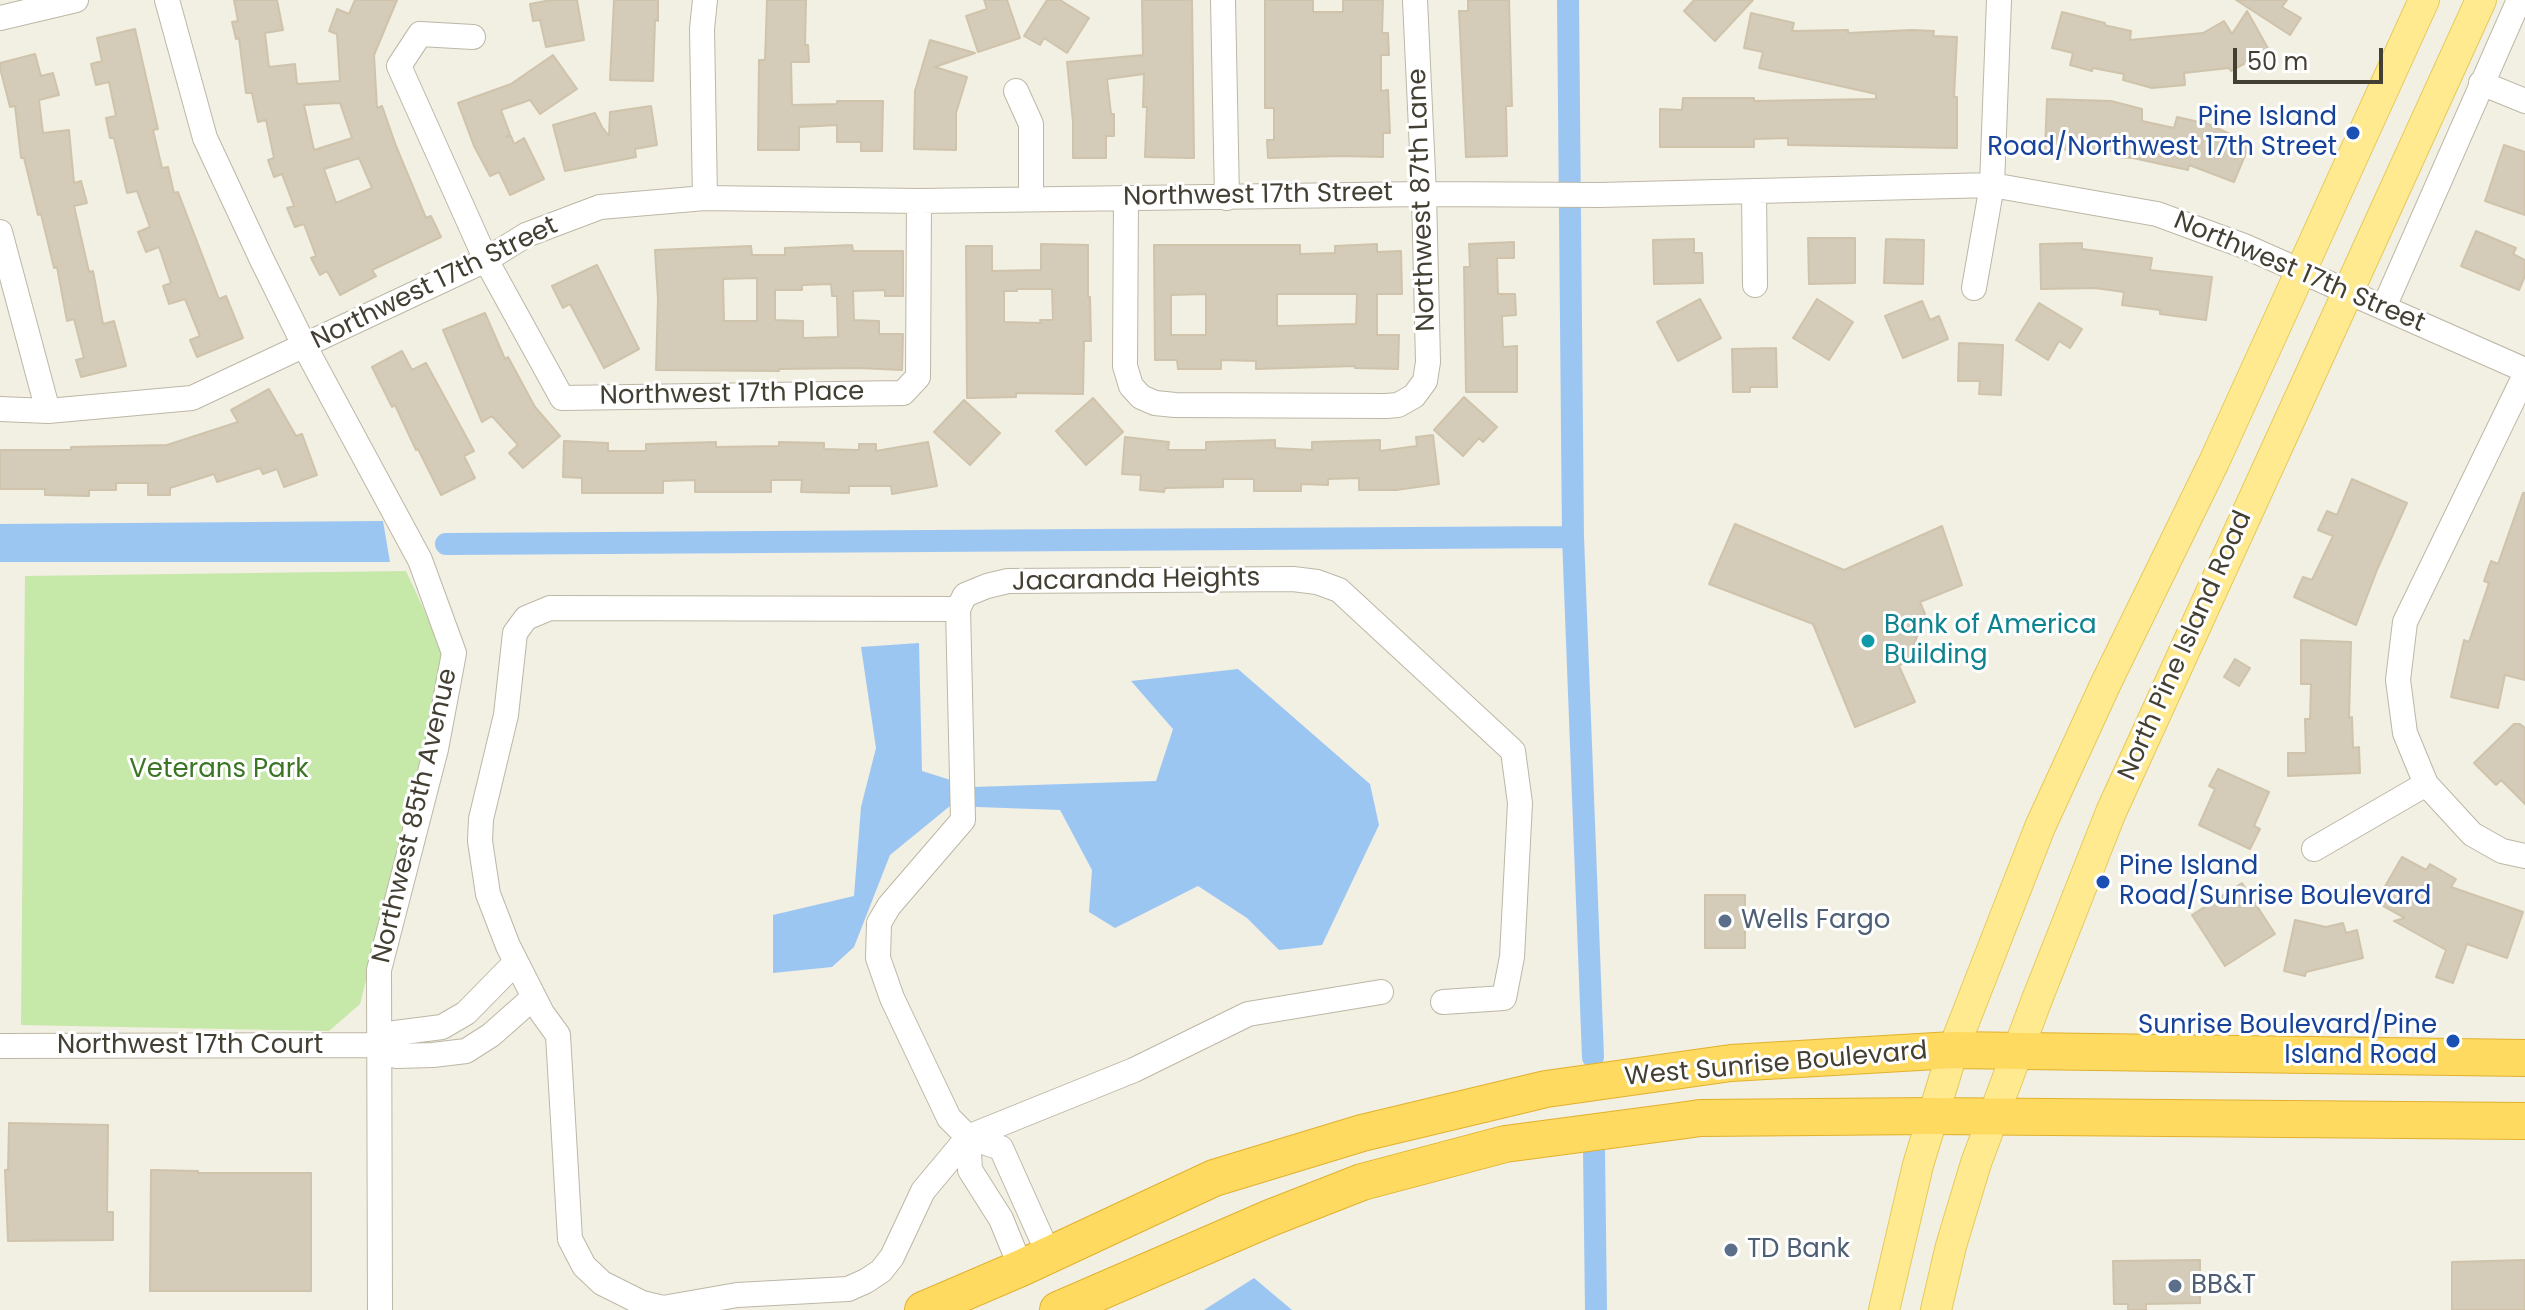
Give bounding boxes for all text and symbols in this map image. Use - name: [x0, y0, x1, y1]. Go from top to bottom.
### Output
- scale bar: [2237, 32, 2387, 82]
- text: 50 m: [2247, 45, 2308, 78]
- street label: Northwest 87th Lane: [1403, 68, 1443, 332]
- place label: Pine Island Road/Northwest 17th Street: [1987, 102, 2337, 164]
- marker: Pine Island Road/Northwest 17th Street: [2344, 124, 2362, 142]
- street label: Northwest 17th Street: [1123, 178, 1393, 214]
- street label: Northwest 17th Street: [2169, 206, 2429, 340]
- street label: Northwest 17th Street: [307, 211, 563, 357]
- street label: Northwest 17th Place: [599, 377, 865, 413]
- street label: North Pine Island Road: [2112, 507, 2260, 785]
- street label: Jacaranda Heights: [1012, 563, 1260, 599]
- place label: Bank of America Building: [1884, 610, 2096, 672]
- marker: Bank of America Building: [1859, 632, 1877, 650]
- street label: Northwest 85th Avenue: [367, 666, 465, 966]
- park label: Veterans Park: [129, 754, 309, 786]
- place label: Pine Island Road/Sunrise Boulevard: [2119, 851, 2431, 912]
- marker: Pine Island Road/Sunrise Boulevard: [2094, 873, 2112, 891]
- place label: Wells Fargo: [1741, 905, 1890, 937]
- marker: Wells Fargo: [1716, 912, 1734, 930]
- place label: Sunrise Boulevard/Pine Island Road: [2138, 1010, 2437, 1072]
- street label: Northwest 17th Court: [57, 1030, 323, 1062]
- marker: Sunrise Boulevard/Pine Island Road: [2444, 1032, 2462, 1050]
- street label: West Sunrise Boulevard: [1623, 1036, 1929, 1094]
- place label: TD Bank: [1747, 1234, 1850, 1266]
- marker: TD Bank: [1722, 1241, 1740, 1259]
- place label: BB&T: [2191, 1270, 2256, 1302]
- marker: BB&T: [2166, 1277, 2184, 1295]

